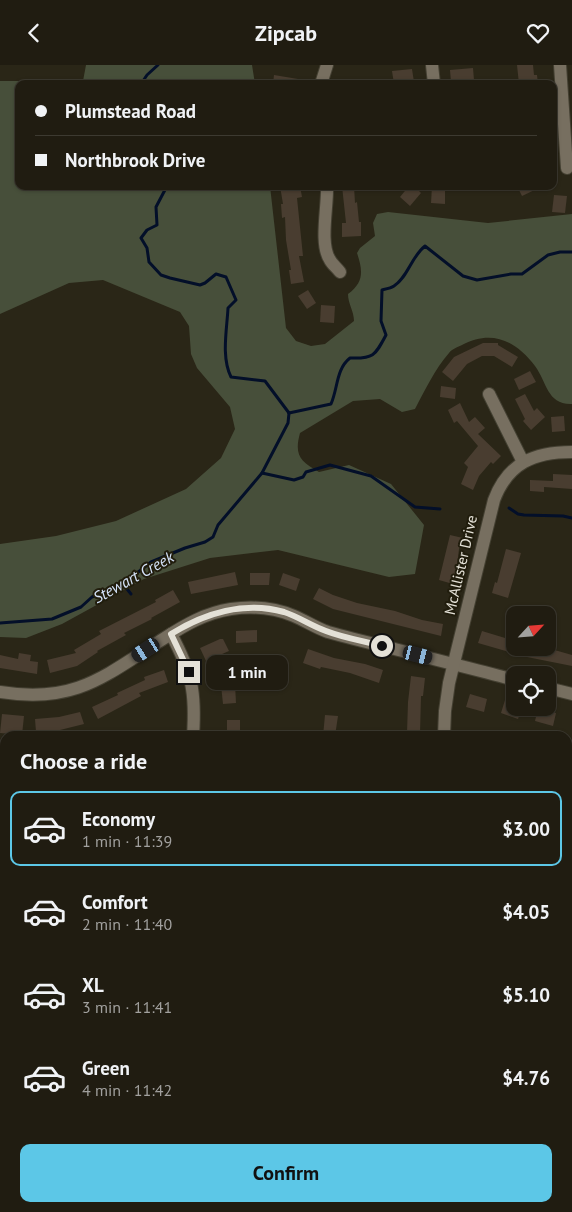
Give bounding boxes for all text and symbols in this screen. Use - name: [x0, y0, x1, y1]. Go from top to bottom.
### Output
- icon: back: [20, 19, 48, 47]
- text: Zipcab: [255, 19, 317, 47]
- icon: heart: [524, 19, 552, 47]
- text: Plumstead Road: [65, 99, 196, 123]
- text: Northbrook Drive: [65, 148, 205, 172]
- street label: McAllister Drive: [440, 513, 481, 617]
- water label: Stewart Creek: [89, 546, 178, 607]
- north arrow: [506, 606, 556, 656]
- map controls: [506, 606, 556, 716]
- route start: [371, 635, 393, 657]
- car: [129, 636, 162, 664]
- car: [401, 644, 434, 666]
- callout: 1 min: [206, 655, 289, 689]
- route end: [178, 661, 200, 683]
- text: 1 min: [227, 662, 267, 682]
- button: locate: [506, 666, 556, 716]
- text: Choose a ride: [20, 747, 147, 775]
- icon: car: [22, 806, 67, 851]
- text: Economy: [82, 807, 155, 831]
- text: $3.00: [502, 817, 550, 841]
- text: 1 min · 11:39: [82, 831, 172, 851]
- icon: car: [22, 889, 67, 934]
- text: Comfort: [82, 890, 148, 914]
- text: $4.05: [502, 900, 550, 924]
- text: 2 min · 11:40: [82, 914, 172, 934]
- icon: car: [22, 972, 67, 1017]
- text: XL: [82, 973, 104, 997]
- text: $5.10: [502, 983, 550, 1007]
- text: 3 min · 11:41: [82, 997, 172, 1017]
- icon: car: [22, 1055, 67, 1100]
- text: Green: [82, 1056, 130, 1080]
- text: $4.76: [502, 1066, 550, 1090]
- text: 4 min · 11:42: [82, 1080, 172, 1100]
- button: Confirm: [20, 1144, 552, 1202]

